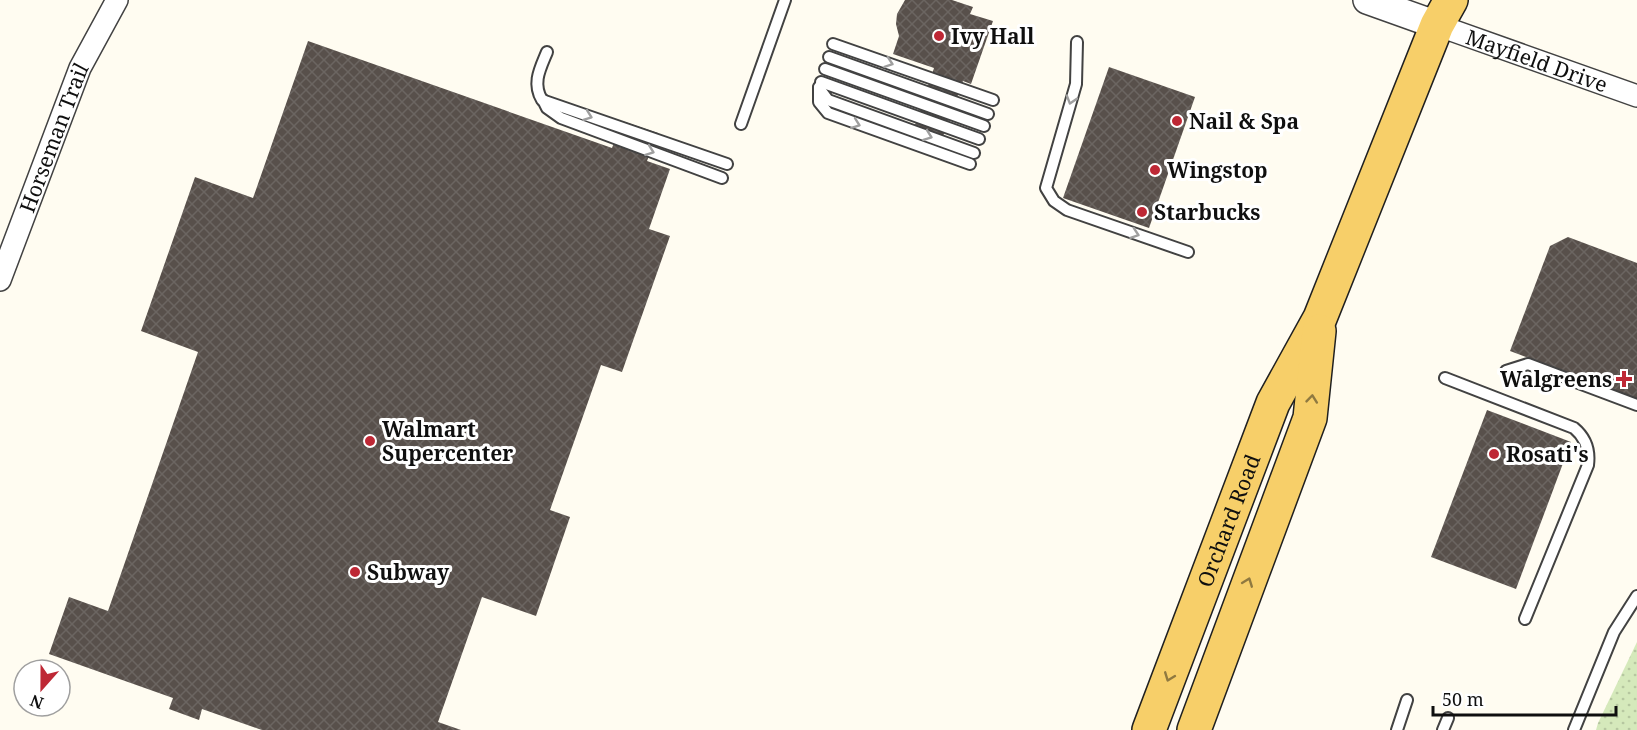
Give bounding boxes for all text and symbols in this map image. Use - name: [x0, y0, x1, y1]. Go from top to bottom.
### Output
- place label: Ivy Hall: [951, 22, 1035, 50]
- street label: Mayfield Drive: [1462, 22, 1612, 98]
- marker: Ivy Hall: [932, 29, 946, 43]
- one-way arrow: [883, 56, 893, 69]
- street label: Horseman Trail: [13, 57, 95, 216]
- one-way arrow: [1066, 94, 1078, 105]
- place label: Nail & Spa: [1189, 107, 1299, 135]
- one-way arrow: [583, 109, 593, 122]
- marker: Nail & Spa: [1170, 114, 1184, 128]
- one-way arrow: [850, 116, 860, 129]
- one-way arrow: [921, 129, 932, 141]
- one-way arrow: [644, 144, 655, 156]
- place label: Wingstop: [1167, 156, 1268, 184]
- marker: Wingstop: [1148, 163, 1162, 177]
- place label: Starbucks: [1154, 198, 1260, 226]
- marker: Starbucks: [1135, 205, 1149, 219]
- one-way arrow: [1129, 226, 1140, 239]
- place label: Walgreens: [1500, 365, 1612, 393]
- marker: Walgreens: [1617, 372, 1631, 386]
- one-way arrow: [1305, 394, 1318, 403]
- place label: Walmart Supercenter: [382, 415, 513, 467]
- marker: Walmart Supercenter: [363, 434, 377, 448]
- place label: Rosati's: [1506, 440, 1589, 468]
- marker: Rosati's: [1487, 447, 1501, 461]
- street label: Orchard Road: [1191, 450, 1266, 591]
- place label: Subway: [367, 558, 450, 586]
- marker: Subway: [348, 565, 362, 579]
- one-way arrow: [1241, 578, 1254, 588]
- north arrow: [12, 658, 72, 718]
- one-way arrow: [1164, 671, 1176, 682]
- scale bar: [1433, 679, 1616, 717]
- text: 50 m: [1442, 687, 1484, 711]
- text: N: [26, 689, 46, 715]

